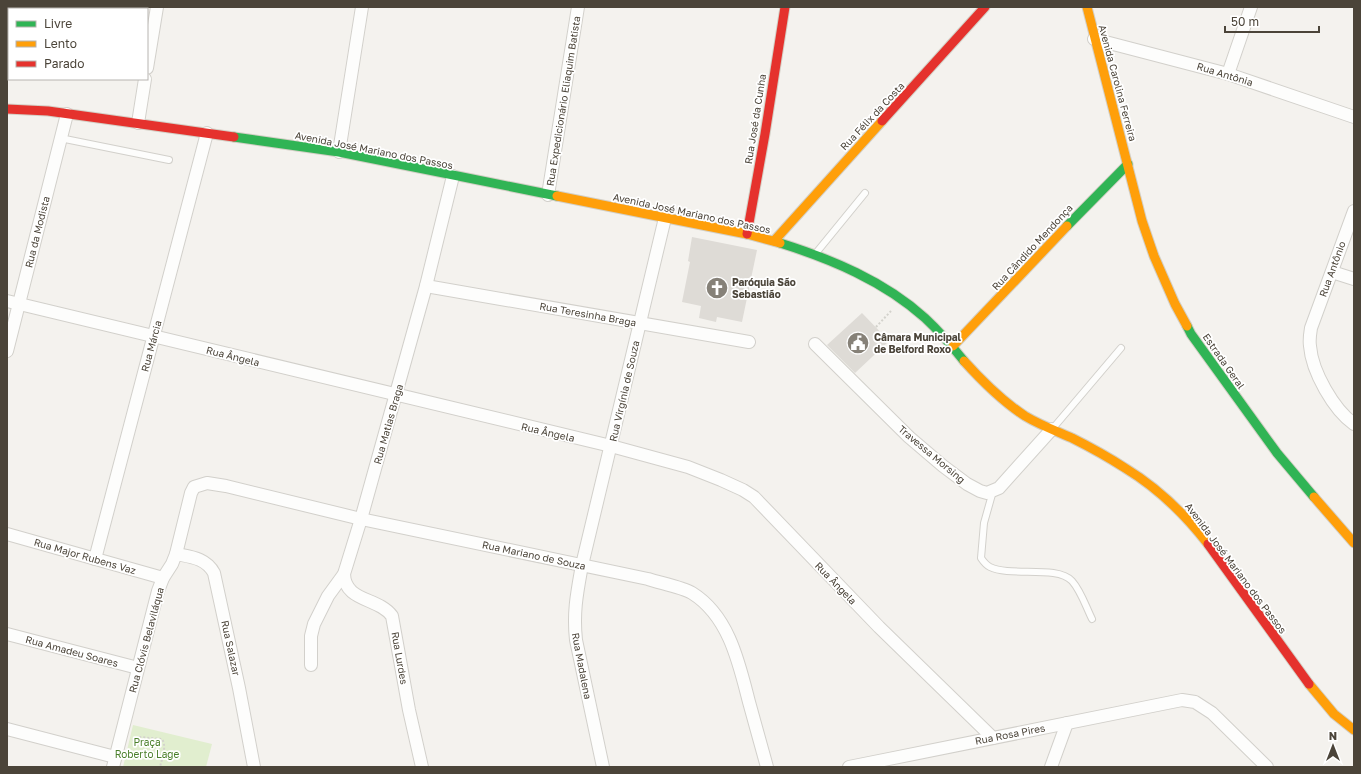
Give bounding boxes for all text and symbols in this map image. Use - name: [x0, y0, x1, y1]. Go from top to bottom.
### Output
- legend: [8, 8, 148, 80]
- scale bar: [1225, 8, 1319, 34]
- text: 50 m: [1231, 14, 1259, 29]
- street label: Rua Expedicionário Eliaquim Batista: [544, 15, 582, 187]
- text: Livre: [44, 16, 72, 31]
- street label: Avenida Carolina Ferreira: [1097, 23, 1139, 143]
- text: Lento: [44, 36, 77, 51]
- text: Parado: [44, 56, 84, 71]
- street label: Rua Antônia: [1195, 60, 1255, 88]
- street label: Rua José da Cunha: [742, 73, 768, 165]
- street label: Rua Félix da Costa: [837, 80, 907, 152]
- street label: Avenida José Mariano dos Passos: [294, 129, 454, 171]
- street label: Avenida José Mariano dos Passos: [612, 190, 772, 236]
- street label: Rua da Modista: [22, 195, 52, 269]
- street label: Rua Cândido Mendonça: [989, 202, 1075, 292]
- street label: Rua Antônio: [1316, 240, 1348, 298]
- church icon: Paróquia São Sebastião: [704, 275, 730, 301]
- place label: Paróquia São Sebastião: [732, 276, 796, 300]
- street label: Rua Teresinha Braga: [539, 300, 637, 328]
- street label: Rua Márcia: [138, 319, 164, 373]
- public building icon: Câmara Municipal de Belford Roxo: [845, 330, 871, 356]
- place label: Câmara Municipal de Belford Roxo: [874, 331, 962, 355]
- street label: Estrada Geral: [1201, 331, 1247, 391]
- street label: Rua Virgínia de Souza: [607, 339, 641, 443]
- street label: Rua Ângela: [205, 344, 261, 368]
- street label: Rua Matias Braga: [371, 382, 405, 466]
- street label: Rua Ângela: [520, 420, 576, 444]
- street label: Travessa Morsing: [896, 423, 968, 485]
- street label: Avenida José Mariano dos Passos: [1183, 500, 1289, 636]
- street label: Rua Major Rubens Vaz: [33, 536, 137, 576]
- street label: Rua Mariano de Souza: [481, 538, 587, 572]
- street label: Rua Ângela: [813, 559, 859, 607]
- street label: Rua Clóvis Belaviláqua: [126, 586, 166, 694]
- street label: Rua Salazar: [219, 619, 243, 677]
- street label: Rua Lurdes: [389, 631, 411, 685]
- street label: Rua Madalena: [570, 632, 594, 700]
- street label: Rua Amadeu Soares: [24, 633, 120, 669]
- street label: Rua Rosa Pires: [974, 721, 1046, 747]
- north arrow: [1313, 726, 1353, 766]
- text: N: [1329, 729, 1337, 742]
- park label: Praça Roberto Lage: [115, 736, 180, 760]

